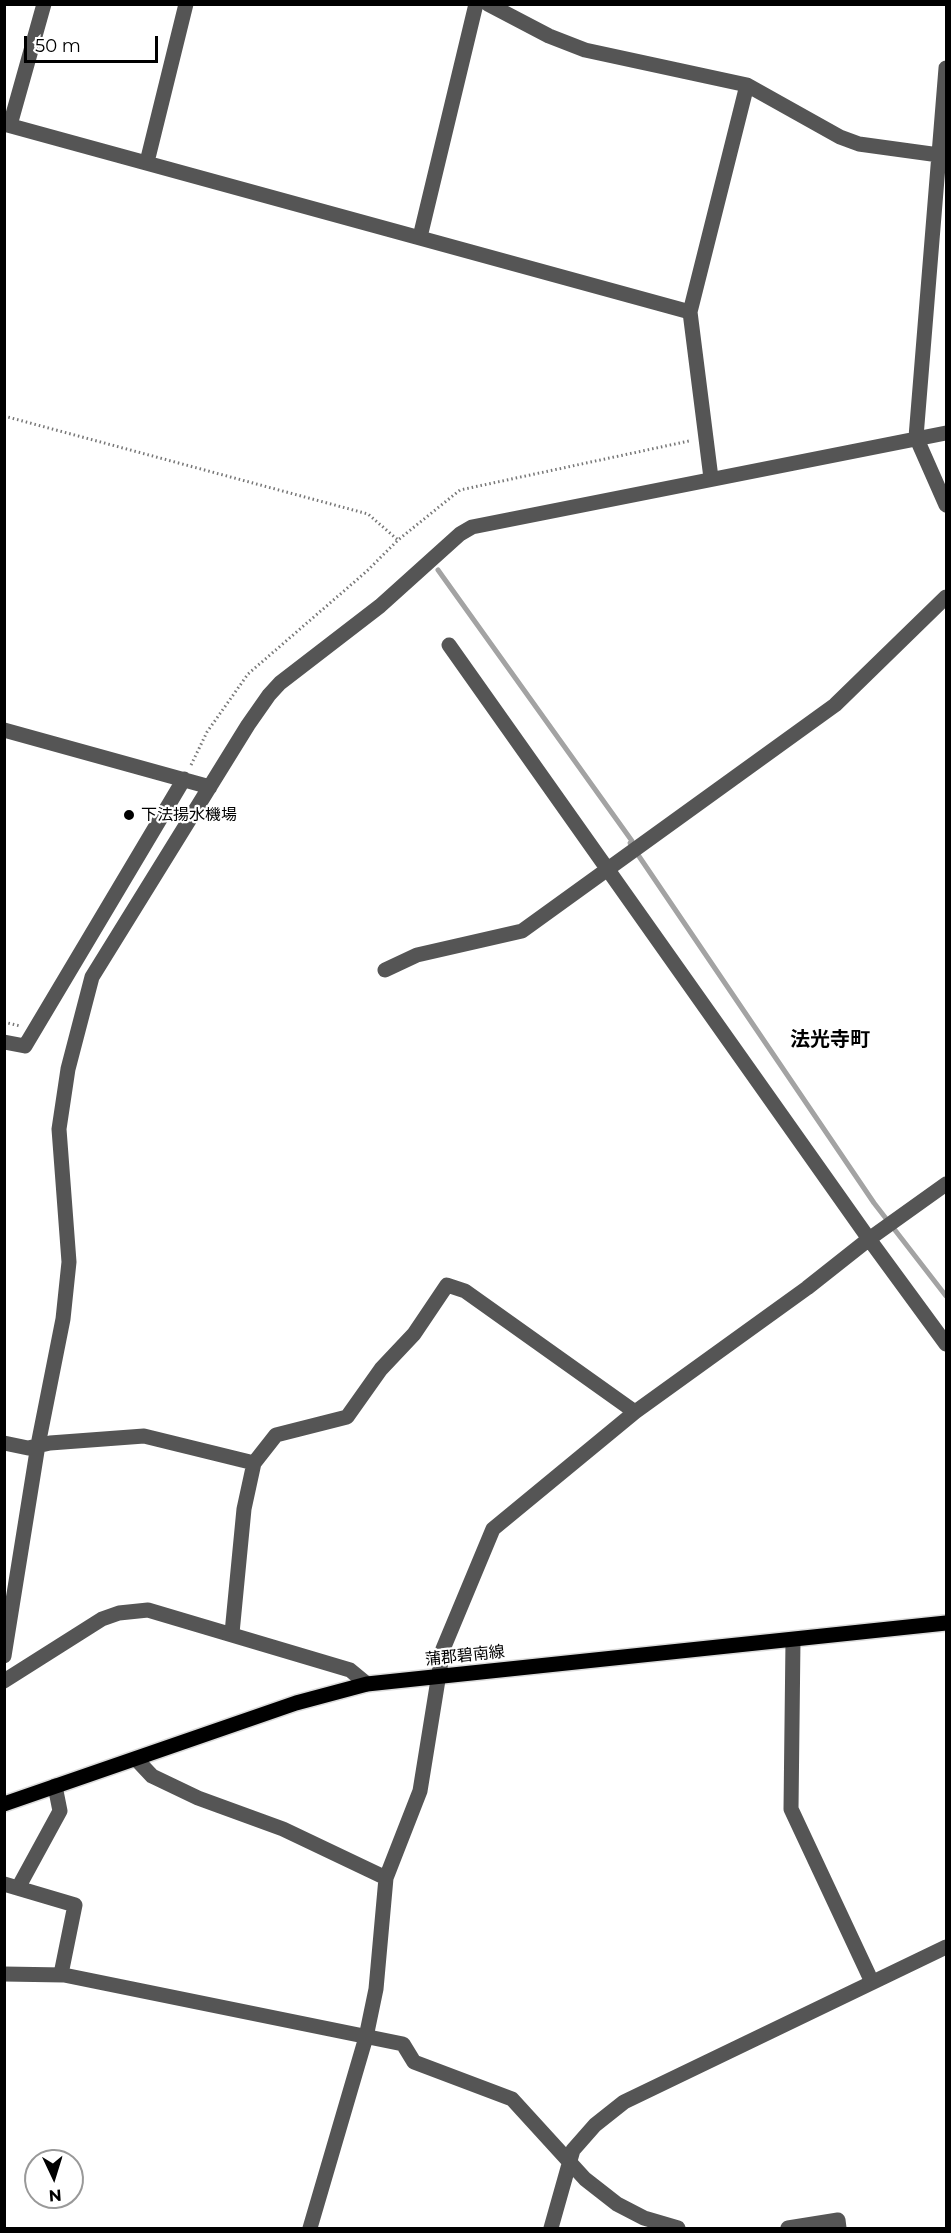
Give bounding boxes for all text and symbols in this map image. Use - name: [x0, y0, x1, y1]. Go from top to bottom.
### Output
- scale bar: [27, 24, 160, 62]
- text: 50 m: [35, 35, 81, 57]
- place label: 下法揚水機場: [141, 805, 237, 825]
- marker: 下法揚水機場: [122, 808, 136, 822]
- district label: 法光寺町: [790, 1028, 870, 1052]
- street label: 蒲郡碧南線: [424, 1642, 506, 1670]
- north arrow: [24, 2149, 84, 2209]
- text: N: [48, 2186, 62, 2205]

